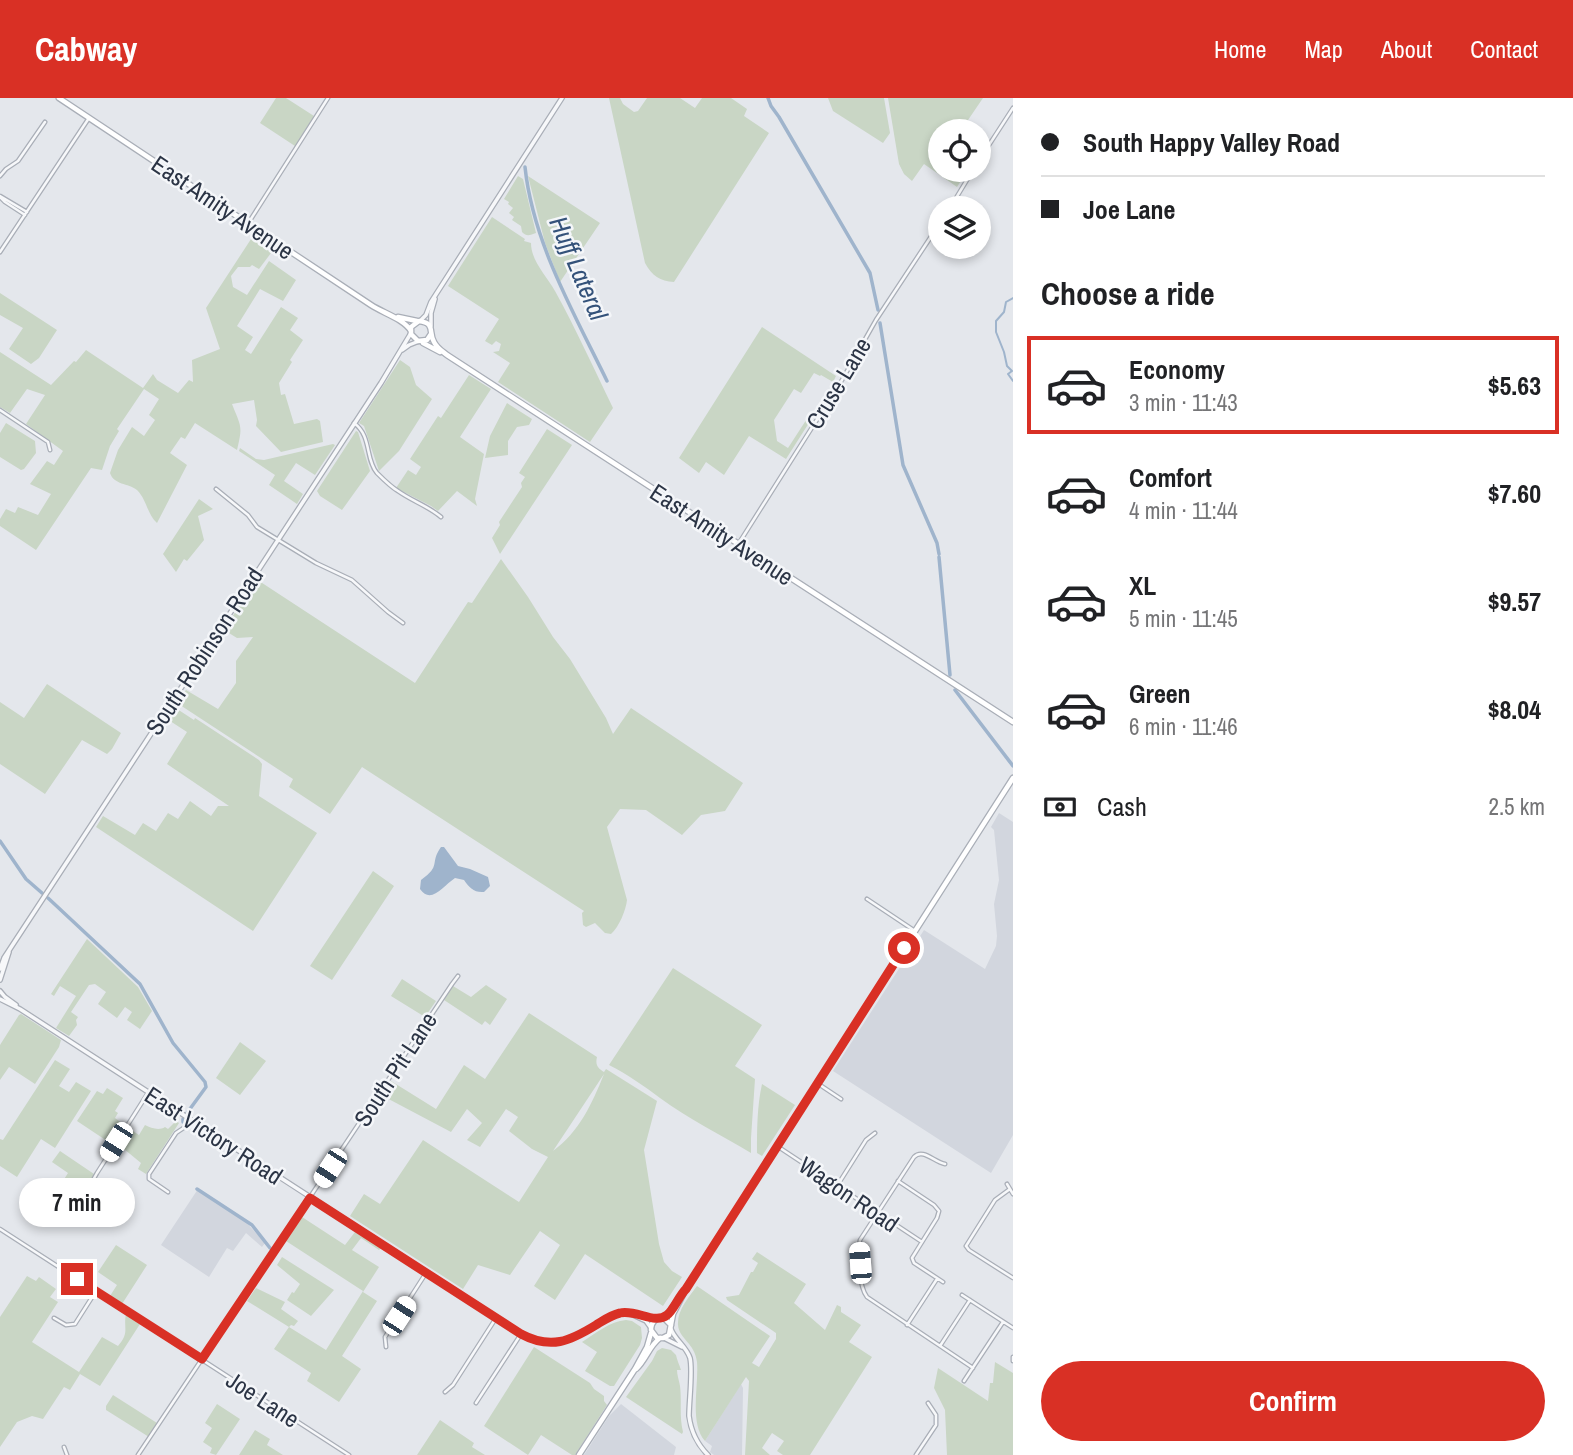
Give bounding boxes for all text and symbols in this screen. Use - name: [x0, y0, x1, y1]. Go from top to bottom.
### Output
- text: Cabway: [35, 27, 137, 71]
- text: Home: [1214, 33, 1266, 65]
- text: Map: [1304, 33, 1343, 65]
- text: About: [1381, 33, 1432, 65]
- text: Contact: [1470, 33, 1538, 65]
- map controls: [928, 119, 991, 259]
- button: locate: [928, 119, 991, 182]
- text: South Happy Valley Road: [1083, 125, 1340, 160]
- street label: East Amity Avenue: [146, 148, 300, 266]
- text: Joe Lane: [1083, 192, 1175, 227]
- button: layers: [928, 196, 991, 259]
- water label: Huff Lateral: [541, 211, 617, 327]
- text: Choose a ride: [1041, 272, 1215, 315]
- street label: Cruse Lane: [798, 331, 878, 435]
- text: Economy: [1129, 352, 1225, 387]
- icon: car: [1045, 354, 1108, 417]
- text: $5.63: [1488, 368, 1541, 403]
- text: 3 min · 11:43: [1129, 387, 1238, 418]
- text: Comfort: [1129, 460, 1212, 495]
- icon: car: [1045, 462, 1108, 525]
- street label: East Amity Avenue: [644, 476, 800, 592]
- text: $7.60: [1488, 476, 1541, 511]
- text: 4 min · 11:44: [1129, 495, 1238, 526]
- street label: South Robinson Road: [138, 561, 270, 741]
- text: XL: [1129, 568, 1156, 603]
- icon: car: [1045, 570, 1108, 633]
- text: $9.57: [1488, 584, 1541, 619]
- text: 5 min · 11:45: [1129, 603, 1238, 634]
- text: Green: [1129, 676, 1191, 711]
- icon: car: [1045, 678, 1108, 741]
- text: $8.04: [1488, 692, 1541, 727]
- text: 6 min · 11:46: [1129, 711, 1238, 742]
- icon: cash: [1041, 788, 1079, 826]
- text: Cash: [1097, 789, 1147, 824]
- text: 2.5 km: [1488, 791, 1545, 822]
- route start: [888, 932, 920, 964]
- street label: South Pit Lane: [346, 1006, 444, 1132]
- street label: East Victory Road: [139, 1078, 289, 1192]
- car: [96, 1119, 137, 1165]
- car: [310, 1145, 351, 1191]
- street label: Wagon Road: [793, 1149, 905, 1239]
- callout: 7 min: [19, 1178, 135, 1226]
- text: 7 min: [52, 1187, 102, 1218]
- car: [849, 1241, 872, 1285]
- route end: [61, 1263, 93, 1295]
- car: [379, 1293, 420, 1339]
- button: Confirm: [1041, 1361, 1545, 1441]
- street label: Joe Lane: [220, 1364, 306, 1434]

